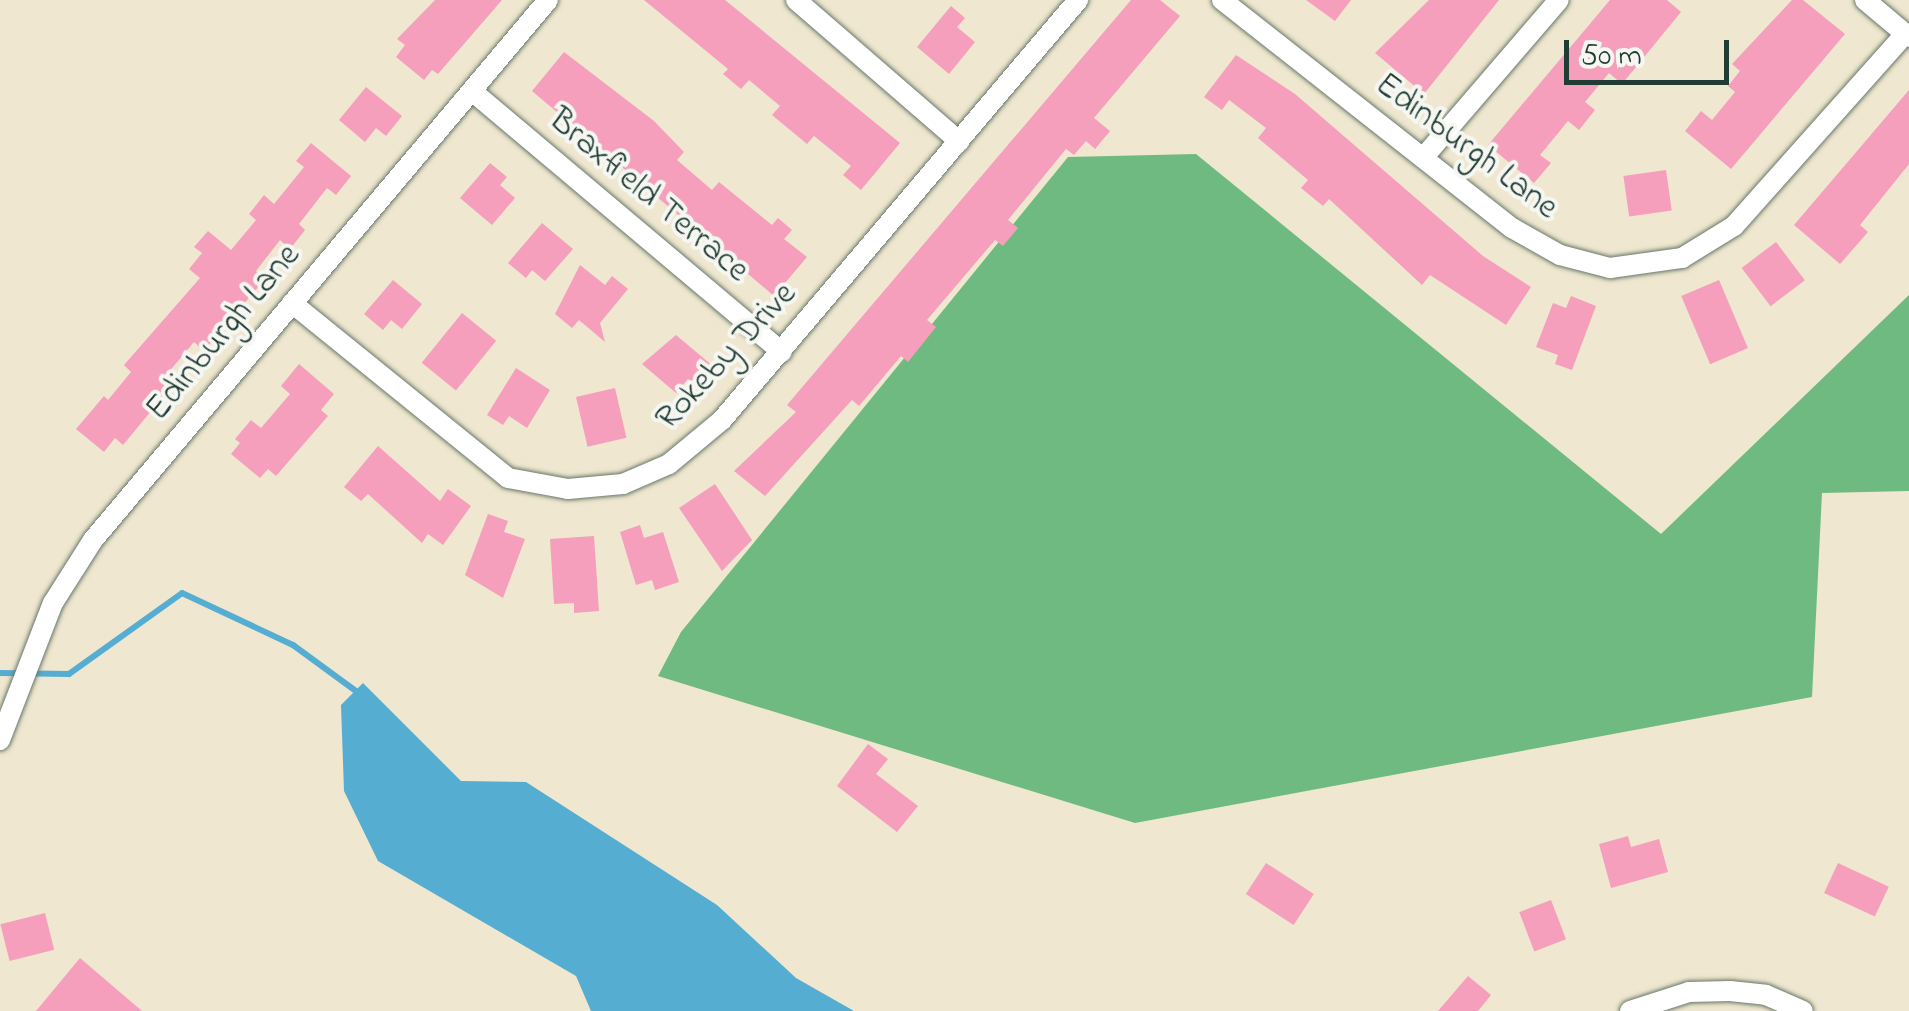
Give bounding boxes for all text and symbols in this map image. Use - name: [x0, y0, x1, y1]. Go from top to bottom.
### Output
- scale bar: [1569, 20, 1734, 82]
- text: 50 m: [1581, 35, 1642, 79]
- street label: Edinburgh Lane: [1366, 65, 1566, 229]
- street label: Braxfield Terrace: [539, 100, 757, 292]
- street label: Edinburgh Lane: [138, 236, 310, 430]
- street label: Rokeby Drive: [648, 274, 806, 440]

